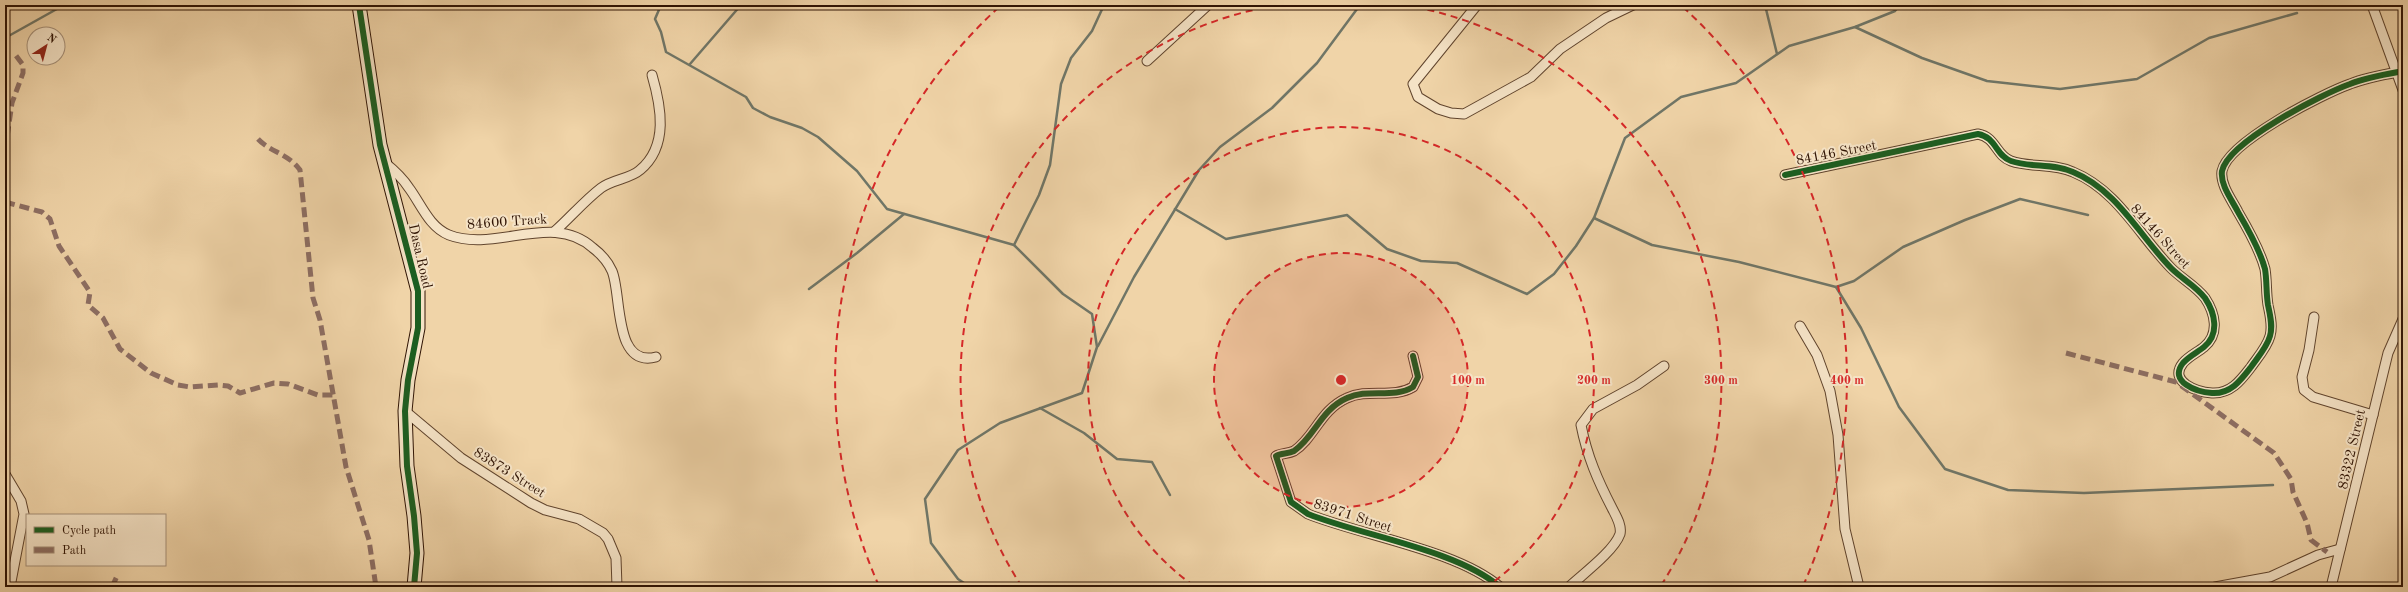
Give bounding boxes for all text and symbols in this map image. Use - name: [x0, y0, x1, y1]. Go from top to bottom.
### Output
- north arrow: [26, 26, 66, 66]
- text: N: [44, 32, 58, 46]
- street label: 84146 Street: [1795, 138, 1878, 168]
- street label: 84146 Street: [2128, 202, 2193, 272]
- street label: 84600 Track: [466, 212, 548, 232]
- street label: Dasa Road: [406, 223, 434, 290]
- centre of rings: [1334, 373, 1348, 387]
- text: 100 m: [1451, 375, 1485, 387]
- text: 200 m: [1577, 375, 1611, 387]
- text: 300 m: [1704, 375, 1738, 387]
- text: 400 m: [1830, 375, 1864, 387]
- street label: 83322 Street: [2336, 408, 2368, 491]
- street label: 83873 Street: [471, 445, 548, 500]
- street label: 83971 Street: [1312, 497, 1394, 535]
- legend: [26, 514, 166, 566]
- text: Cycle path: [62, 525, 117, 537]
- text: Path: [62, 545, 87, 557]

